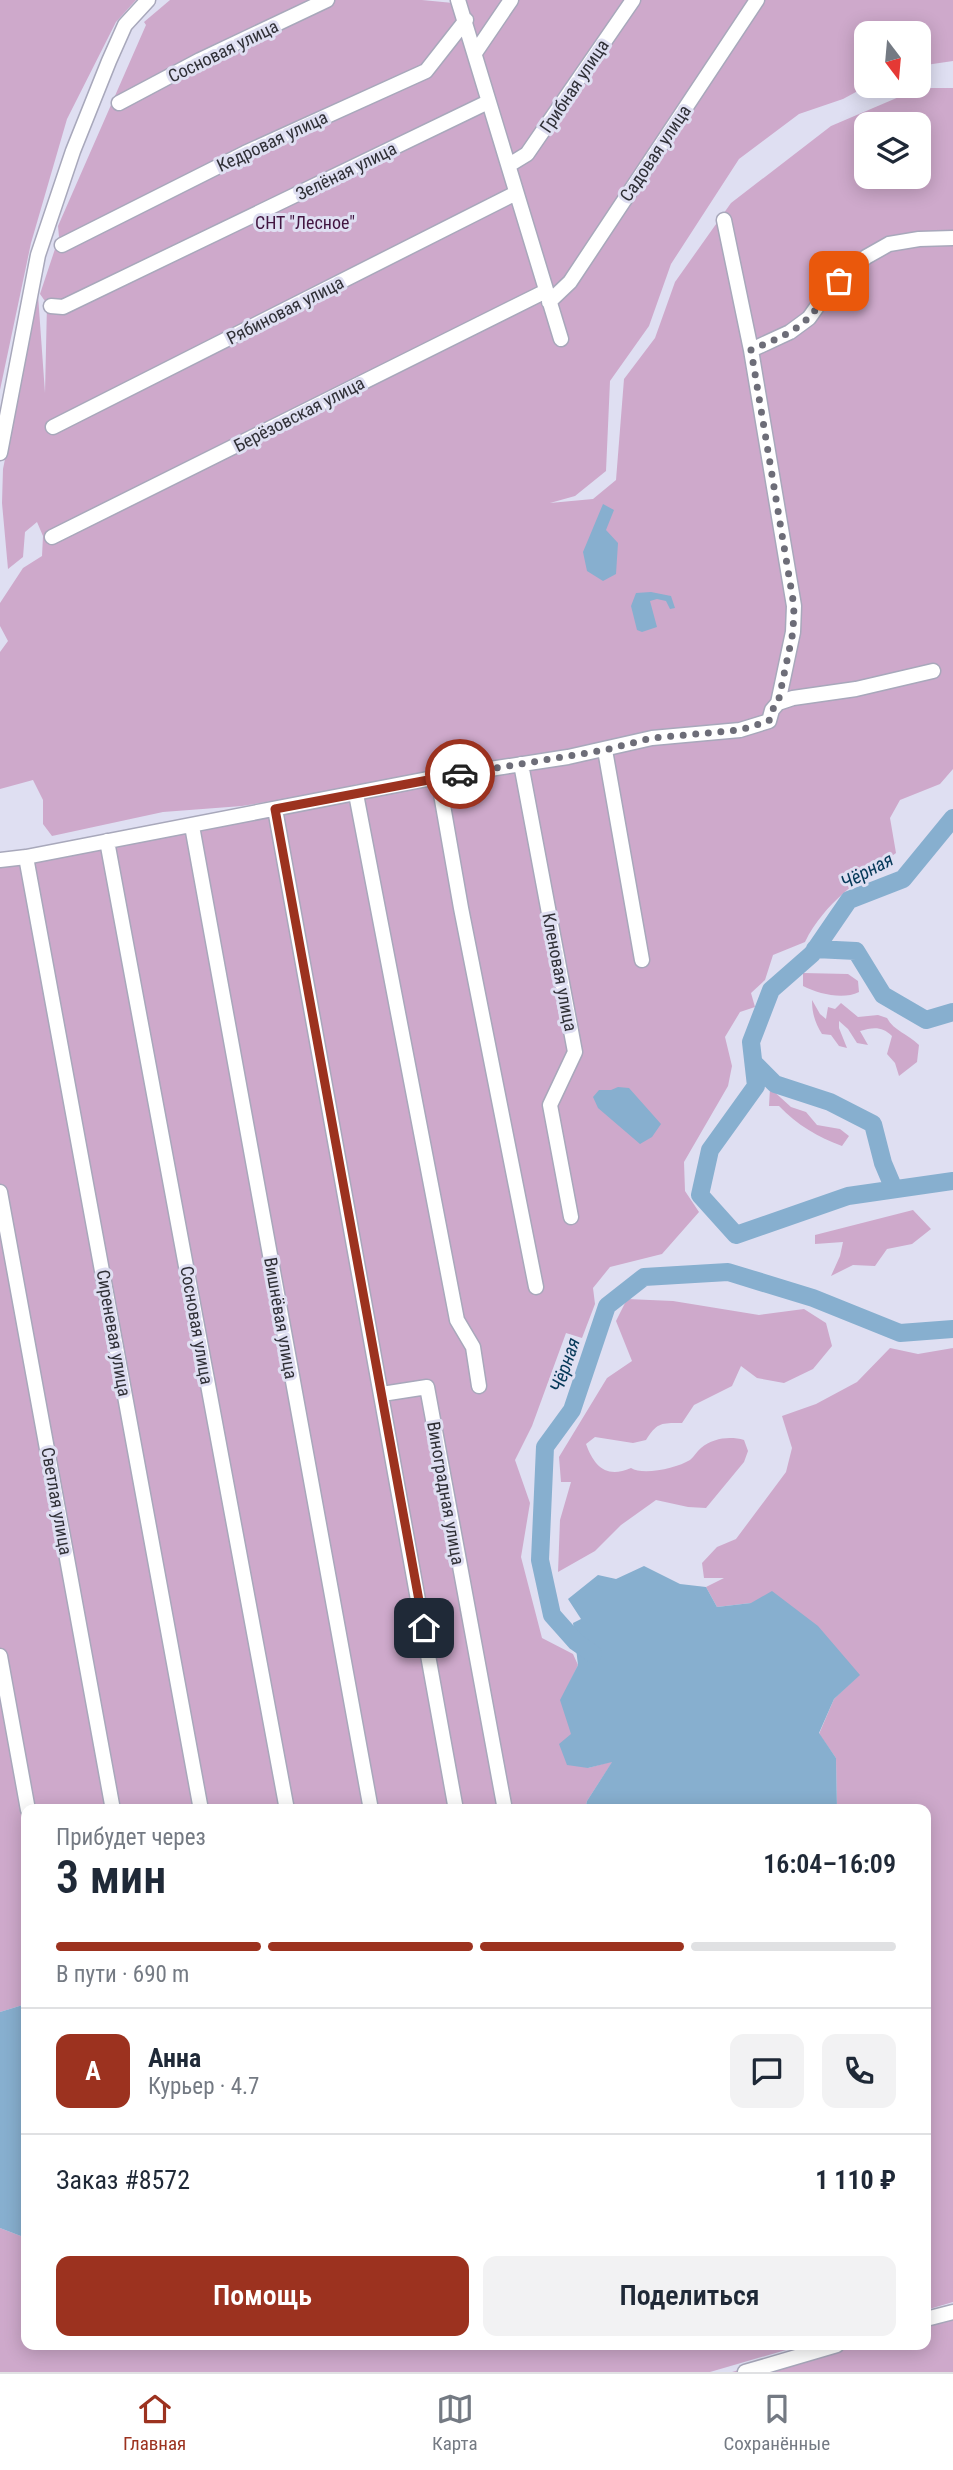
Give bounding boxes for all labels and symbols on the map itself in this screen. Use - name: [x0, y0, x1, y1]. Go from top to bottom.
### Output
- street label: Сосновая улица: [165, 15, 281, 87]
- north arrow: [854, 21, 931, 98]
- street label: Грибная улица: [535, 35, 613, 137]
- street label: Садовая улица: [615, 101, 695, 205]
- street label: Кедровая улица: [213, 106, 331, 176]
- street label: Зелёная улица: [292, 138, 400, 204]
- park label: СНТ "Лесное": [255, 212, 355, 233]
- pin: [809, 251, 869, 311]
- street label: Рябиновая улица: [223, 271, 347, 349]
- street label: Берёзовская улица: [230, 372, 368, 456]
- courier: [425, 739, 495, 809]
- water label: Чёрная: [837, 848, 897, 894]
- street label: Кленовая улица: [538, 911, 582, 1033]
- street label: Вишнёвая улица: [260, 1255, 302, 1381]
- street label: Сосновая улица: [176, 1264, 218, 1386]
- street label: Сиреневая улица: [93, 1268, 135, 1398]
- water label: Чёрная: [545, 1335, 585, 1395]
- street label: Виноградная улица: [423, 1420, 469, 1566]
- street label: Светлая улица: [37, 1446, 77, 1556]
- pin: [394, 1598, 454, 1658]

